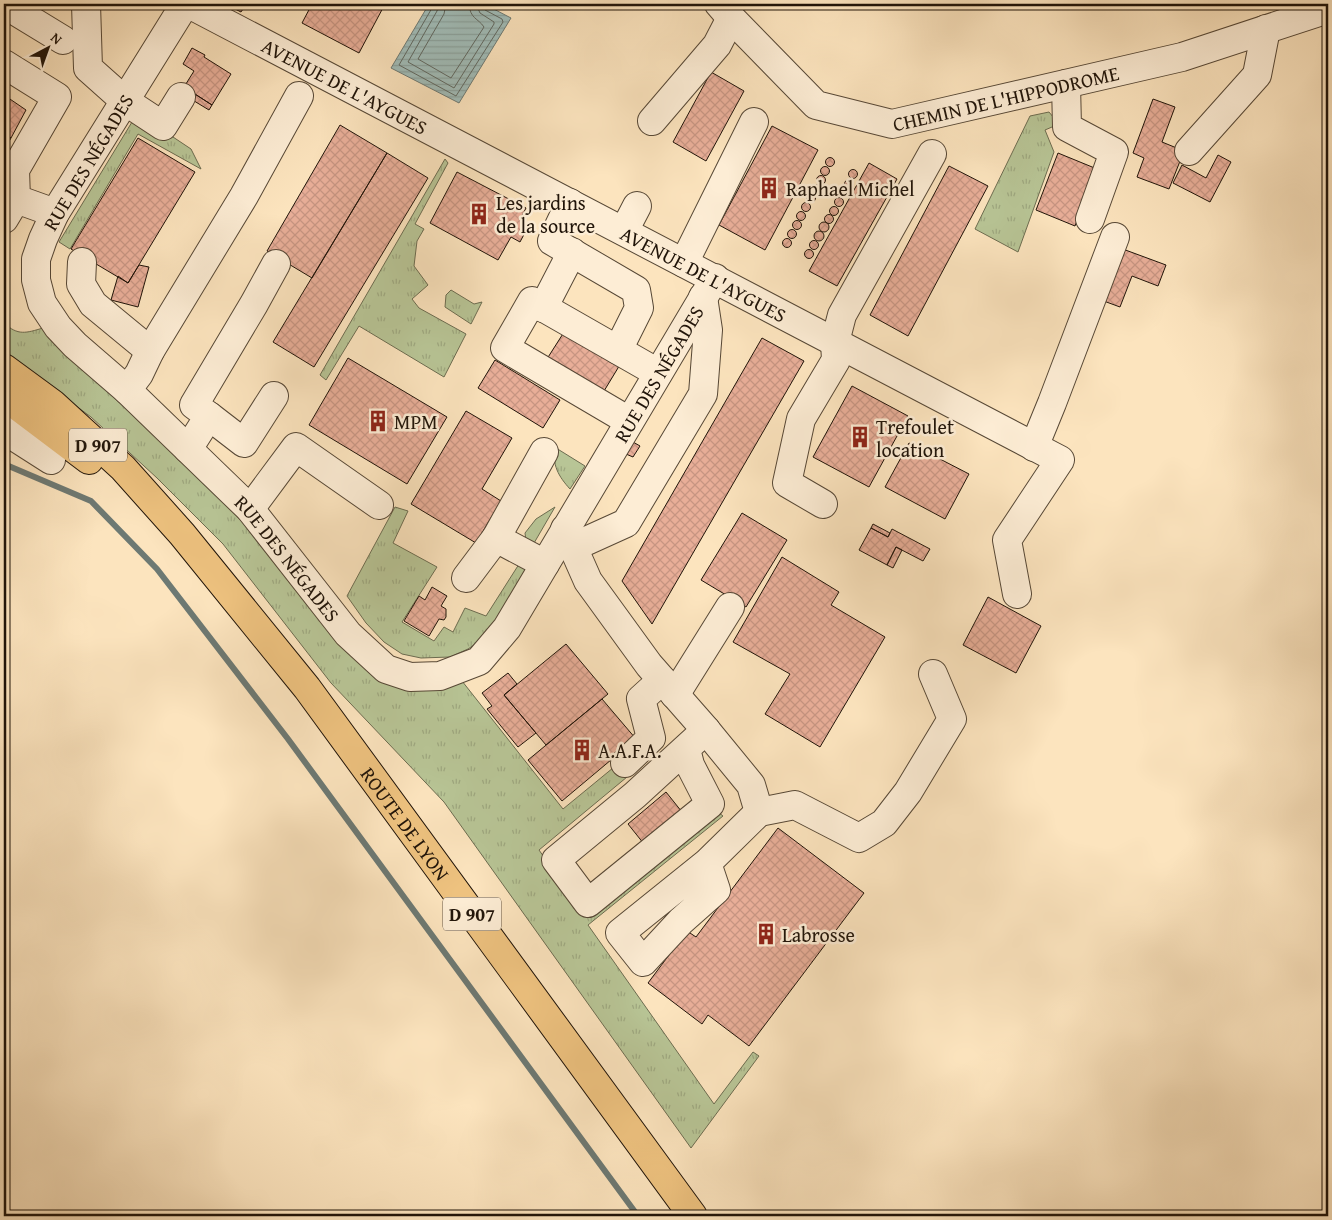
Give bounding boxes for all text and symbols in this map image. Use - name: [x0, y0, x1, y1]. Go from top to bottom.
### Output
- north arrow: [22, 22, 72, 72]
- text: N: [46, 28, 67, 49]
- street label: AVENUE DE L'AYGUES: [257, 30, 433, 141]
- street label: CHEMIN DE L'HIPPODROME: [890, 58, 1122, 138]
- street label: RUE DES NÉGADES: [36, 88, 140, 236]
- place label: Raphael Michel: [786, 174, 915, 203]
- building icon: Raphael Michel: [756, 175, 782, 201]
- place label: Les jardins de la source: [496, 188, 595, 240]
- building icon: Les jardins de la source: [466, 201, 492, 227]
- street label: AVENUE DE L'AYGUES: [616, 218, 792, 329]
- street label: RUE DES NÉGADES: [606, 300, 710, 448]
- place label: MPM: [394, 407, 438, 436]
- building icon: MPM: [365, 408, 391, 434]
- place label: Trefoulet location: [876, 412, 954, 464]
- building icon: Trefoulet location: [847, 424, 873, 450]
- road number: D 907: [69, 428, 127, 462]
- street label: RUE DES NÉGADES: [229, 488, 347, 627]
- place label: A.A.F.A.: [598, 736, 662, 765]
- building icon: A.A.F.A.: [569, 737, 595, 763]
- street label: ROUTE DE LYON: [355, 760, 457, 886]
- road number: D 907: [443, 898, 501, 931]
- place label: Labrosse: [782, 920, 855, 949]
- building icon: Labrosse: [753, 921, 779, 947]

